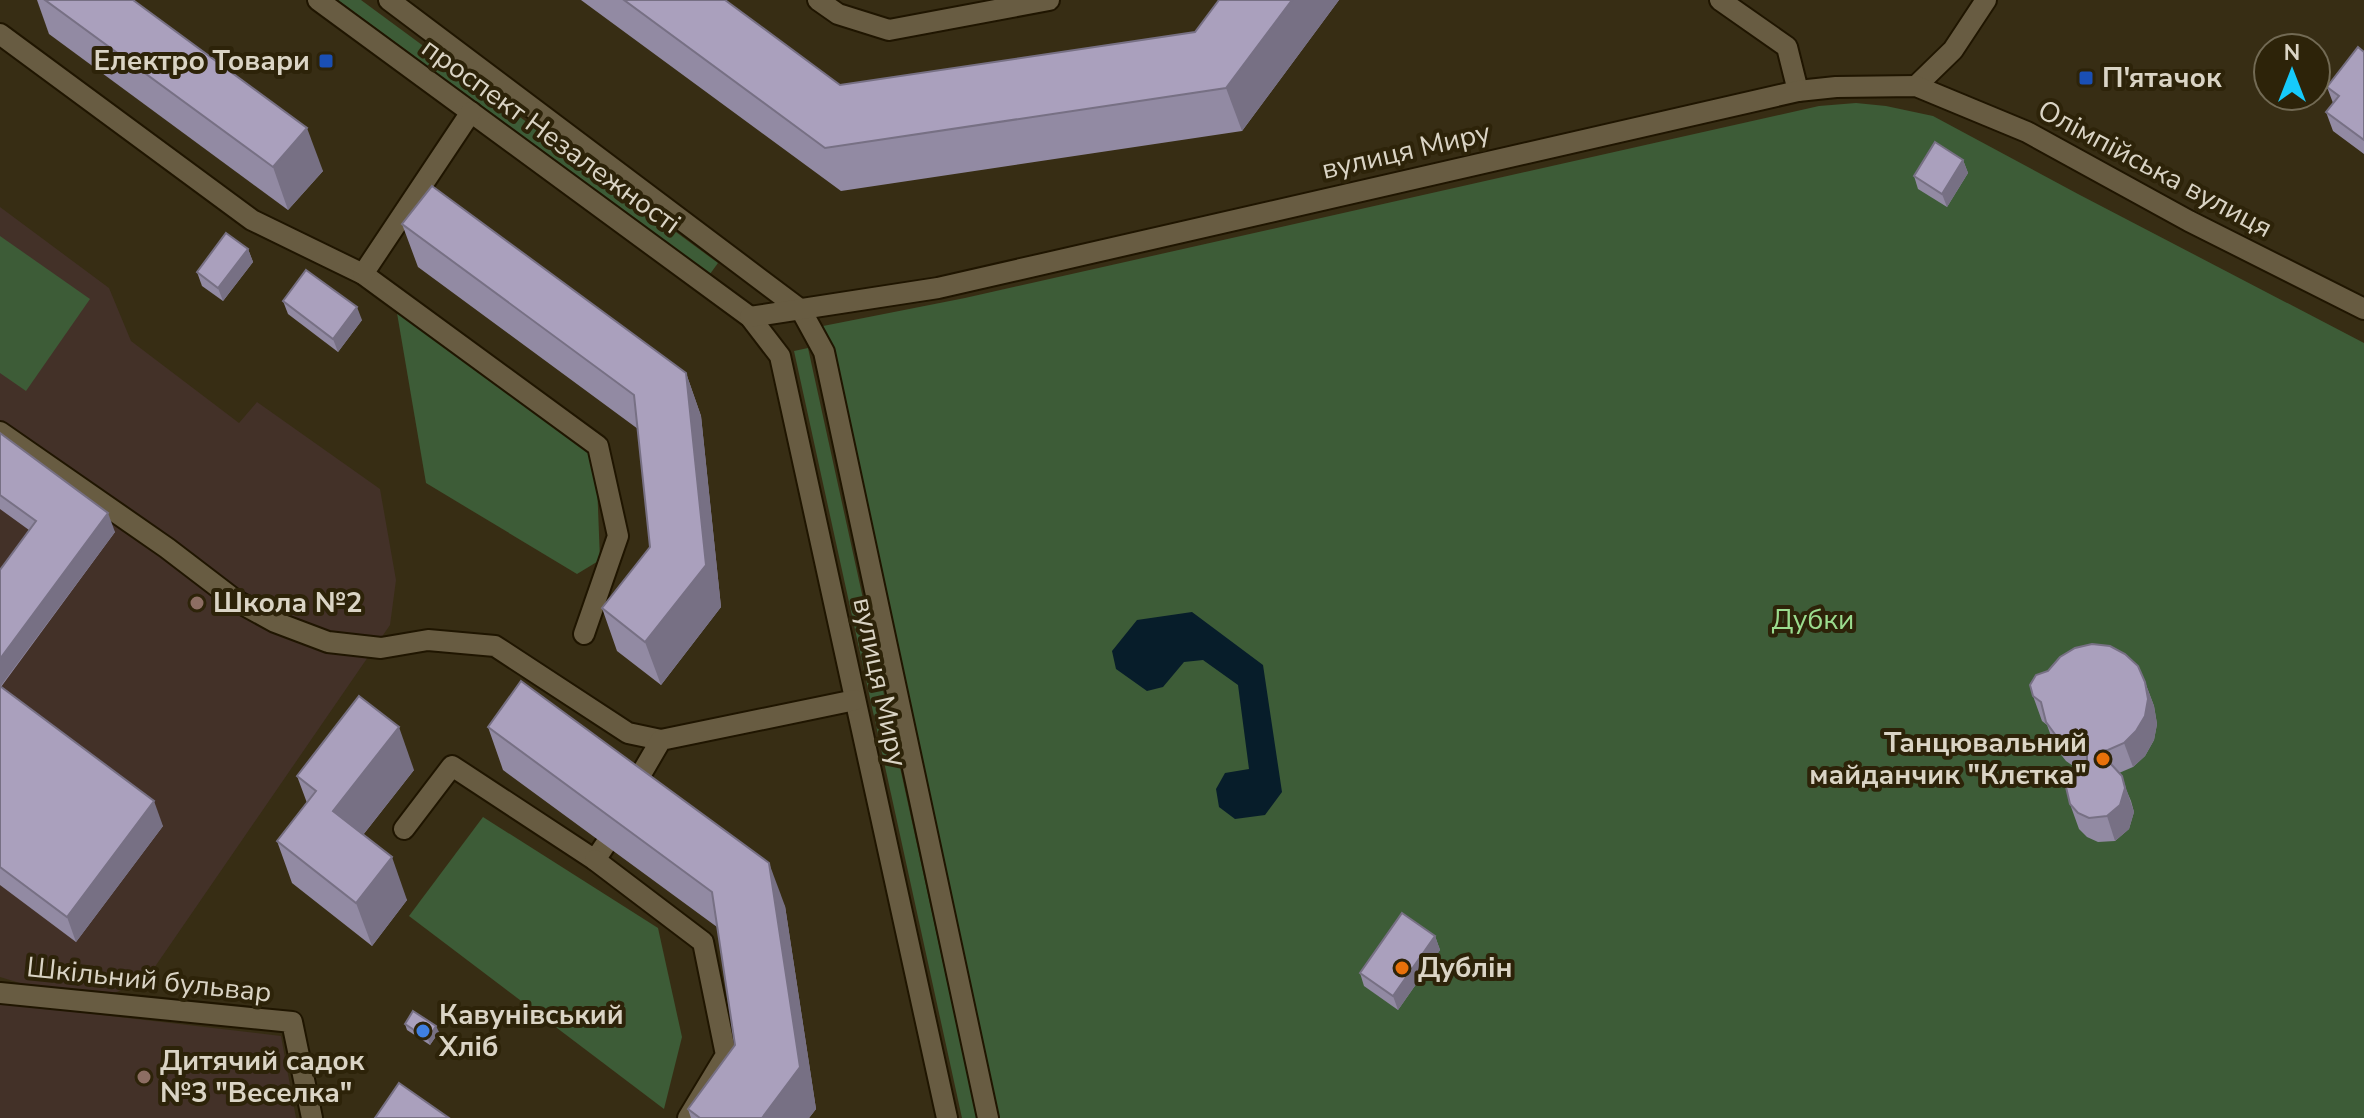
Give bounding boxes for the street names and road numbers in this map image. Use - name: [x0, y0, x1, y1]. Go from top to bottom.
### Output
- street label: проспект Незалежності: [414, 29, 688, 243]
- street label: Олімпійська вулиця: [2031, 91, 2279, 247]
- street label: вулиця Миру: [1318, 113, 1494, 189]
- street label: вулиця Миру: [844, 594, 917, 770]
- street label: Шкільний бульвар: [25, 948, 273, 1012]

